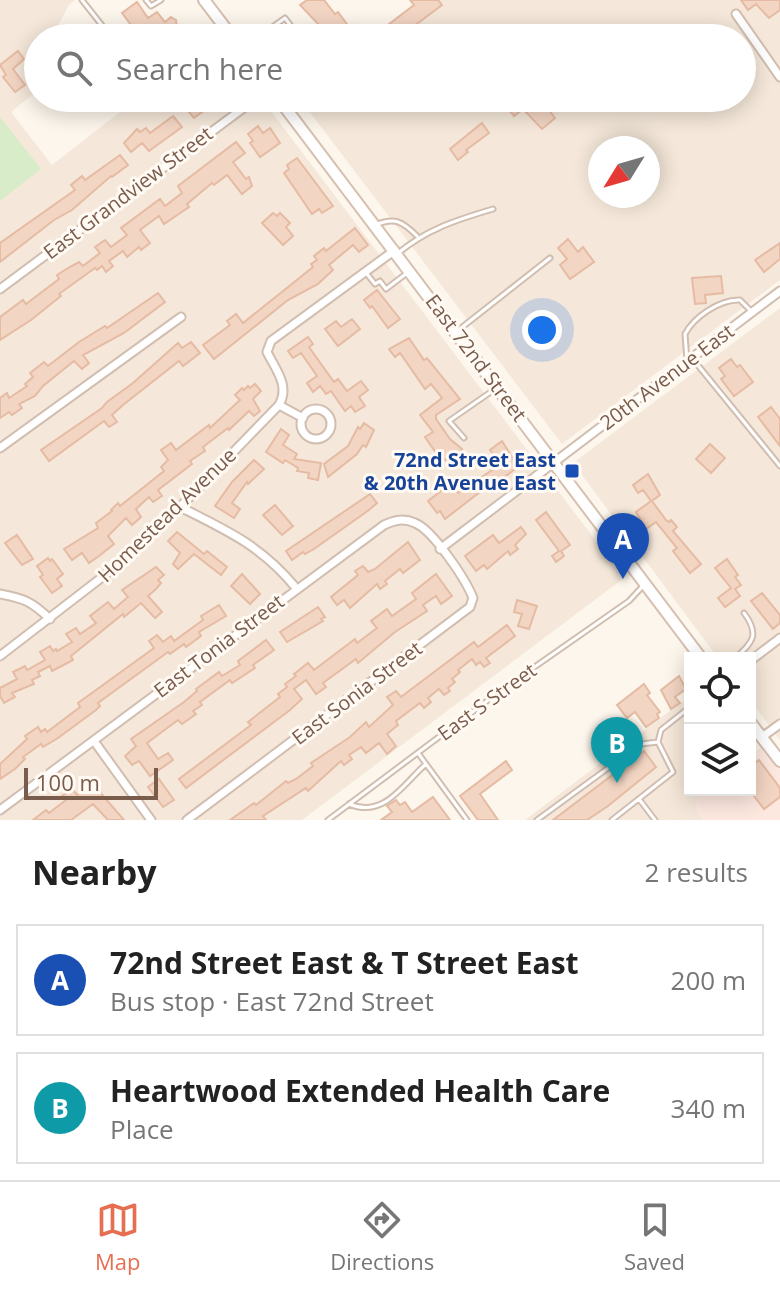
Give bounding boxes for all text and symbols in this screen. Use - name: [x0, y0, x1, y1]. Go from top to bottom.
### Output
- search box: [24, 24, 756, 112]
- icon: search: [52, 46, 96, 90]
- text: Search here: [116, 48, 283, 89]
- street label: East Grandview Street: [38, 120, 218, 265]
- north arrow: [588, 136, 660, 208]
- street label: East 72nd Street: [420, 289, 533, 427]
- your location: [522, 310, 562, 350]
- street label: 20th Avenue East: [594, 317, 739, 436]
- street label: Homestead Avenue: [92, 442, 242, 588]
- place label: 72nd Street East & 20th Avenue East: [364, 446, 556, 496]
- marker: 72nd Street East & 20th Avenue East: [563, 462, 581, 480]
- pin: A: [597, 513, 649, 579]
- street label: East Tonia Street: [148, 588, 289, 704]
- street label: East Sonia Street: [286, 635, 427, 750]
- map controls: [684, 652, 756, 796]
- button: locate: [684, 652, 756, 724]
- street label: East S Street: [432, 657, 542, 747]
- pin: B: [591, 717, 643, 783]
- button: layers: [684, 724, 756, 796]
- scale bar: [24, 764, 158, 800]
- text: 100 m: [36, 767, 100, 797]
- text: Nearby: [32, 849, 157, 895]
- text: 2 results: [645, 854, 748, 890]
- text: 72nd Street East & T Street East: [110, 942, 579, 983]
- text: A: [51, 962, 69, 998]
- text: 200 m: [671, 962, 746, 998]
- text: Bus stop · East 72nd Street: [110, 983, 434, 1019]
- text: Heartwood Extended Health Care: [110, 1070, 610, 1111]
- text: B: [51, 1090, 69, 1126]
- text: 340 m: [671, 1090, 746, 1126]
- text: Place: [110, 1111, 174, 1147]
- tab: Map: [95, 1198, 140, 1276]
- tab: Directions: [330, 1198, 434, 1276]
- tab: Saved: [624, 1198, 685, 1276]

